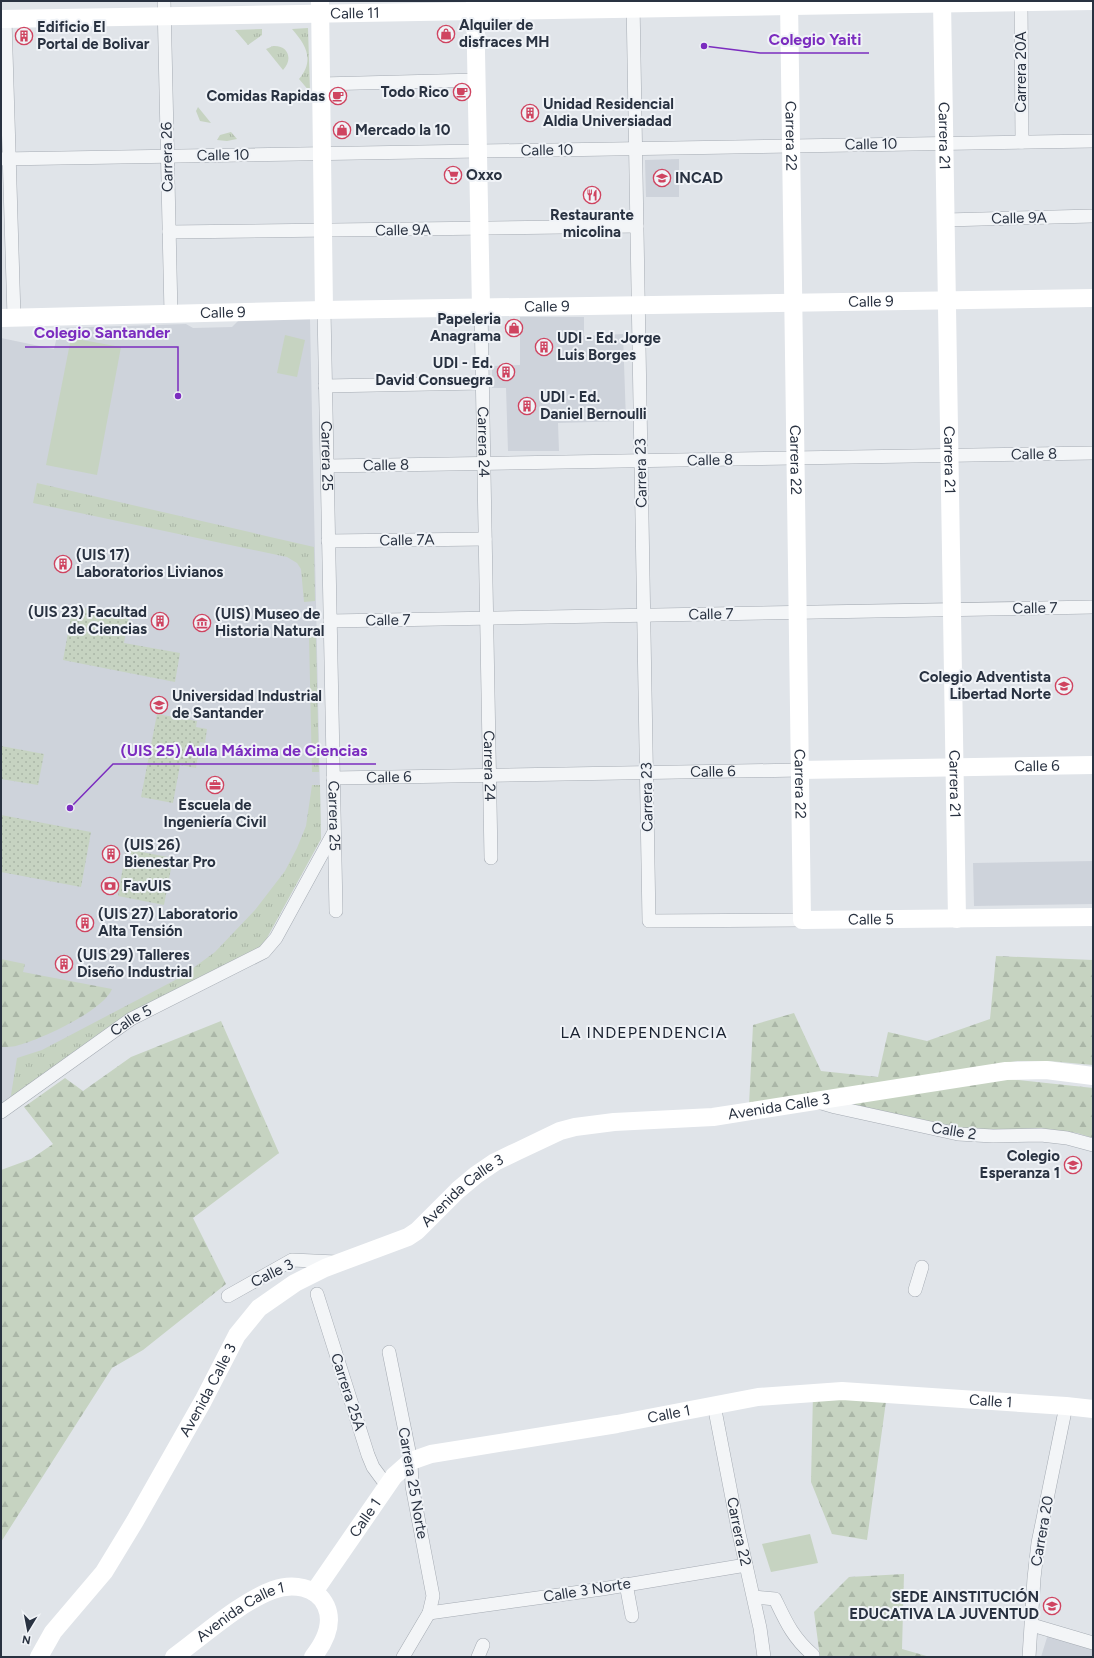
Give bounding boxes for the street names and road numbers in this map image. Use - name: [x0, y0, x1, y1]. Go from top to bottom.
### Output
- street label: Calle 11: [330, 4, 380, 23]
- street label: Carrera 20A: [1012, 31, 1030, 113]
- street label: Carrera 22: [781, 101, 800, 171]
- street label: Carrera 21: [935, 102, 954, 170]
- street label: Carrera 26: [157, 121, 177, 192]
- street label: Calle 10: [844, 135, 898, 153]
- street label: Calle 10: [520, 141, 574, 159]
- street label: Calle 10: [196, 146, 250, 164]
- street label: Calle 9A: [991, 209, 1047, 227]
- street label: Calle 9A: [375, 221, 431, 239]
- street label: Calle 9: [848, 292, 894, 311]
- street label: Calle 9: [524, 297, 570, 316]
- street label: Calle 9: [200, 303, 246, 322]
- street label: Carrera 24: [474, 406, 493, 478]
- street label: Carrera 25: [317, 421, 337, 491]
- street label: Carrera 22: [786, 425, 805, 495]
- street label: Carrera 21: [940, 426, 959, 494]
- street label: Carrera 23: [631, 438, 651, 508]
- street label: Calle 8: [1011, 445, 1057, 463]
- street label: Calle 8: [687, 451, 733, 469]
- street label: Calle 8: [363, 456, 409, 474]
- street label: Calle 7A: [379, 531, 435, 549]
- street label: Calle 7: [1012, 599, 1058, 617]
- street label: Calle 7: [688, 605, 734, 623]
- street label: Calle 7: [365, 611, 411, 629]
- street label: Carrera 24: [480, 730, 499, 802]
- street label: Carrera 22: [791, 749, 810, 819]
- street label: Carrera 21: [945, 750, 964, 818]
- street label: Calle 6: [1014, 757, 1060, 775]
- street label: Carrera 23: [637, 762, 657, 832]
- street label: Calle 6: [690, 762, 736, 781]
- street label: Calle 6: [366, 768, 412, 786]
- street label: Carrera 25: [324, 781, 344, 851]
- street label: Calle 5: [848, 910, 894, 929]
- street label: Calle 5: [107, 1001, 155, 1040]
- street label: Avenida Calle 3: [727, 1090, 831, 1124]
- street label: Calle 2: [930, 1119, 978, 1143]
- street label: Avenida Calle 3: [417, 1150, 506, 1231]
- street label: Calle 3: [248, 1255, 296, 1291]
- street label: Avenida Calle 3: [176, 1340, 240, 1440]
- street label: Carrera 25A: [327, 1351, 369, 1433]
- street label: Calle 1: [969, 1391, 1013, 1411]
- street label: Calle 1: [646, 1401, 692, 1427]
- street label: Carrera 25 Norte: [394, 1426, 432, 1540]
- street label: Carrera 20: [1027, 1494, 1057, 1568]
- street label: Calle 1: [345, 1495, 385, 1541]
- street label: Carrera 22: [723, 1496, 755, 1568]
- street label: Calle 3 Norte: [542, 1574, 632, 1606]
- street label: Avenida Calle 1: [193, 1578, 286, 1646]

